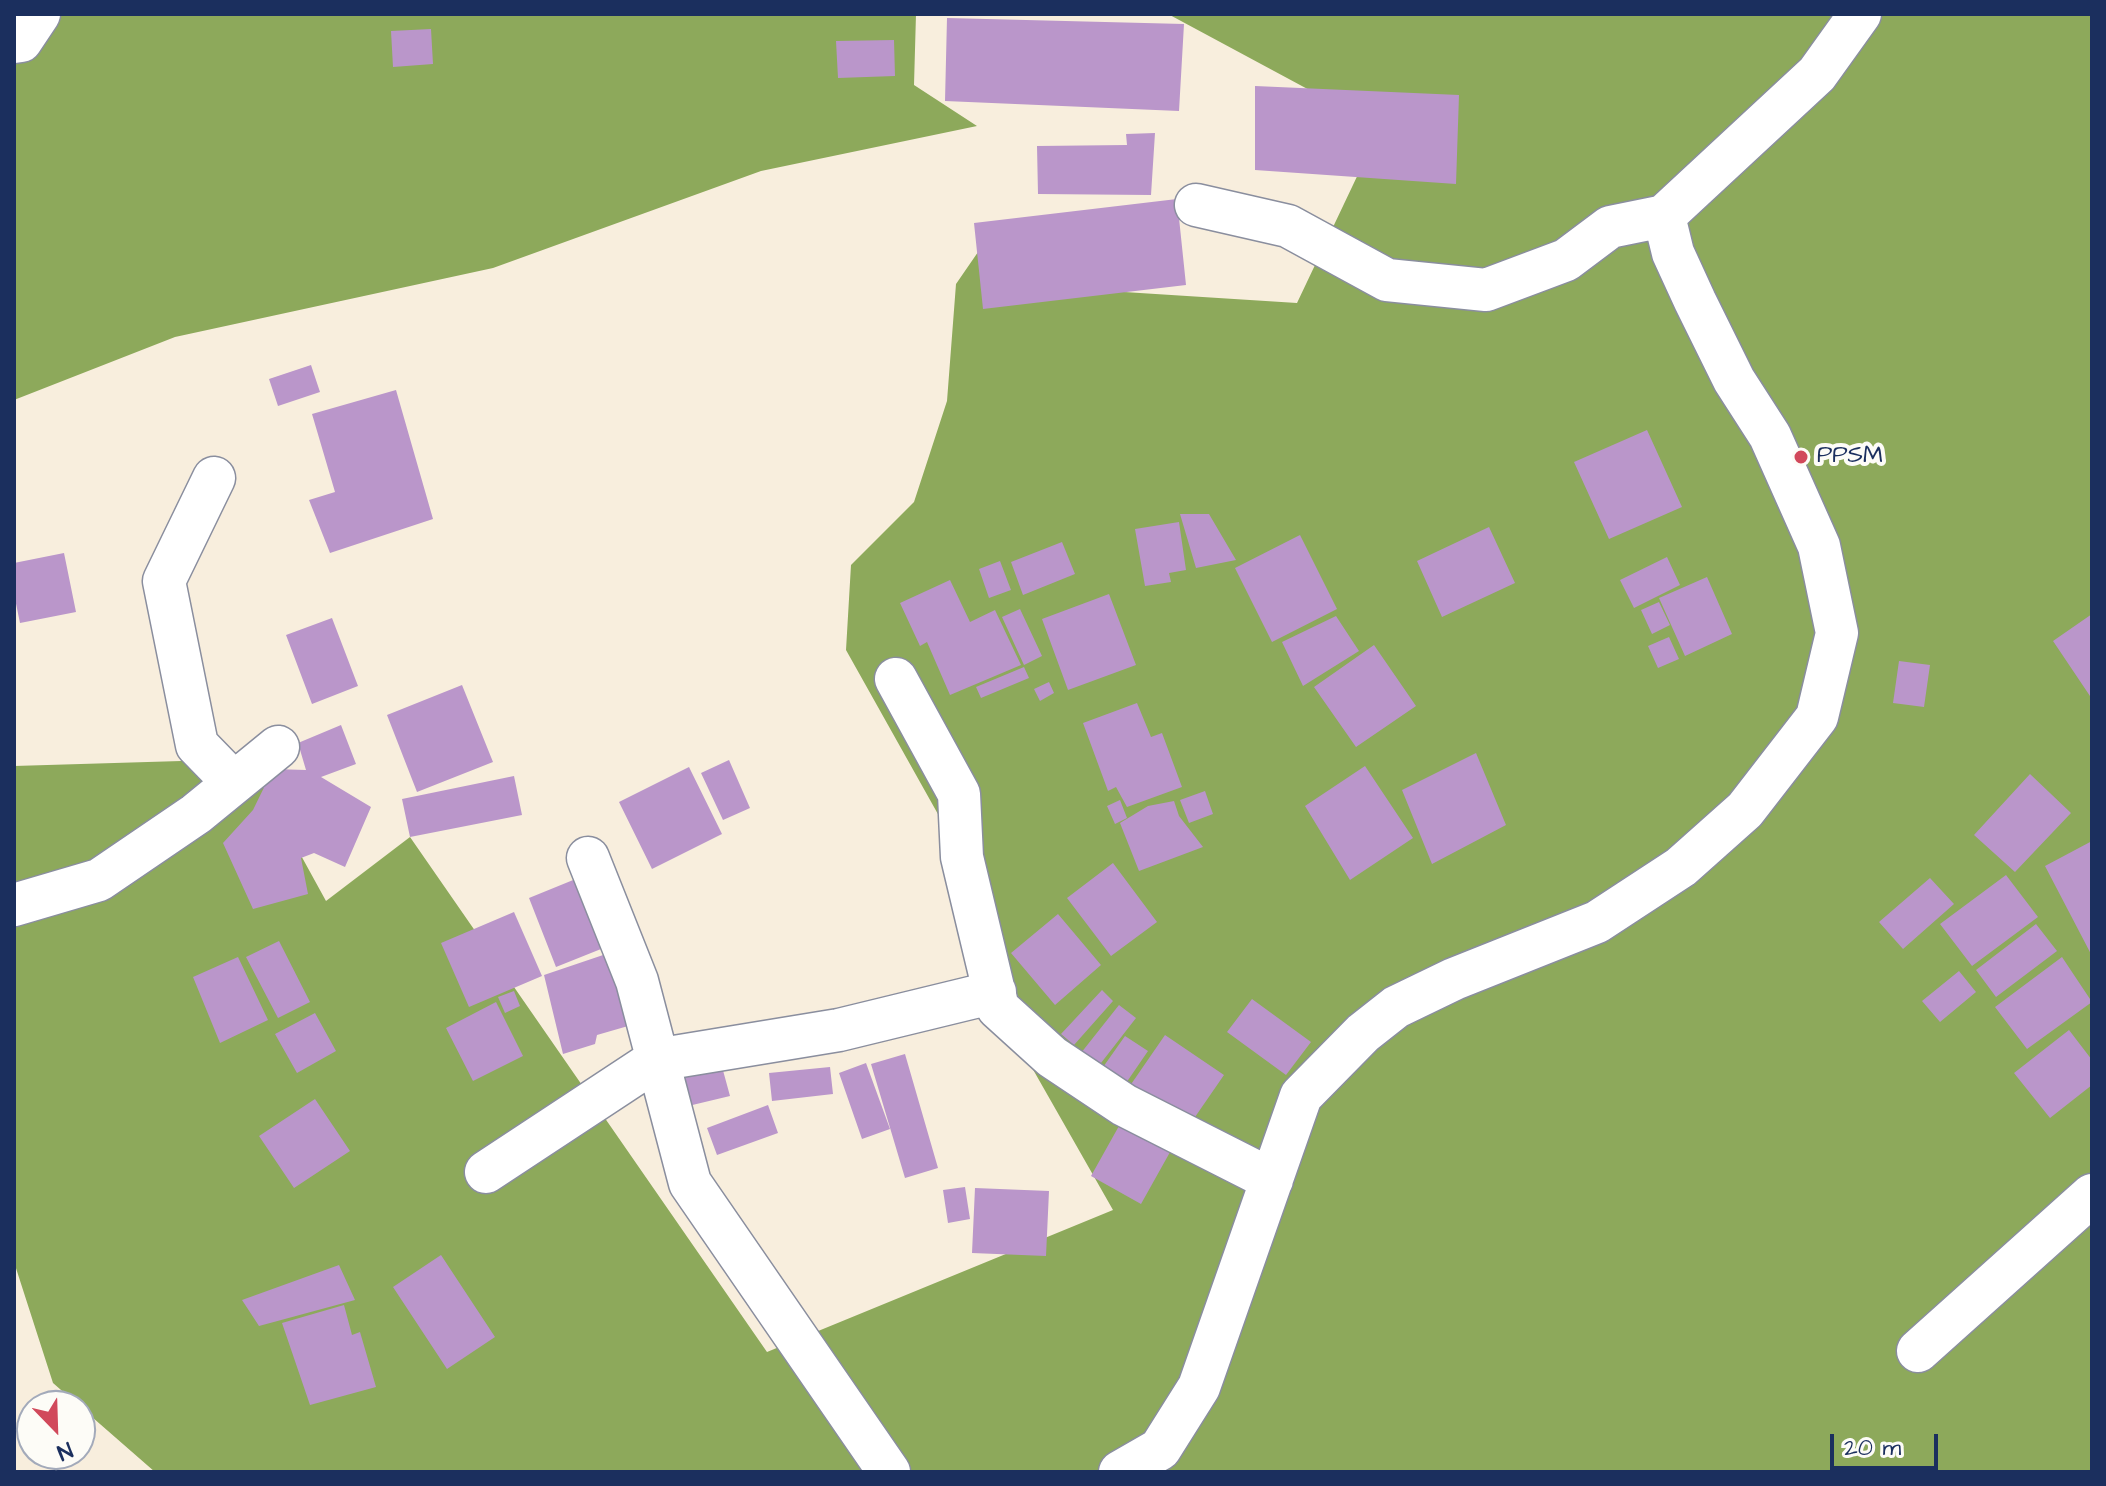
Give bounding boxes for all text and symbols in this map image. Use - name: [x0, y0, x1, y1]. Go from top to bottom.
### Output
- place label: PPSM: [1817, 443, 1883, 471]
- marker: PPSM: [1792, 448, 1810, 466]
- north arrow: [16, 1390, 96, 1470]
- scale bar: [1834, 1418, 1942, 1468]
- text: 20 m: [1844, 1431, 1901, 1465]
- text: N: [52, 1434, 77, 1468]

